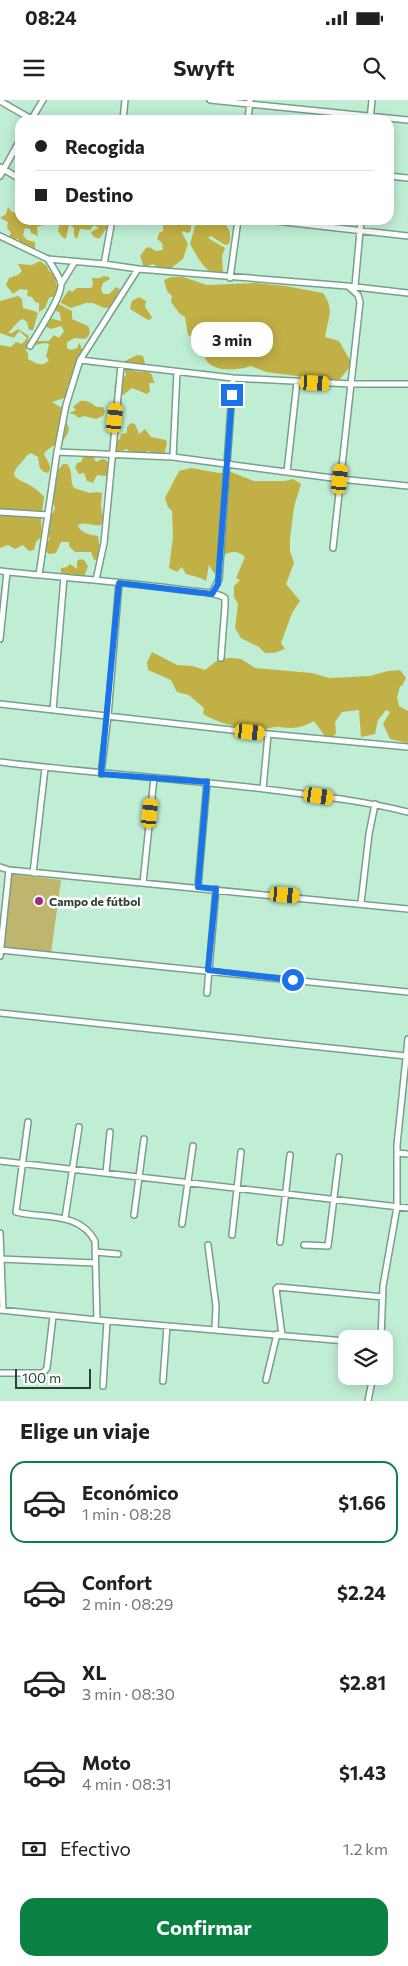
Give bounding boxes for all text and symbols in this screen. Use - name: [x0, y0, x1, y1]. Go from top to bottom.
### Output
- text: 08:24: [25, 6, 77, 29]
- icon: menu: [20, 54, 48, 82]
- text: Swyft: [173, 54, 235, 81]
- icon: search: [360, 54, 388, 82]
- text: Recogida: [65, 135, 145, 158]
- text: Destino: [65, 183, 133, 206]
- callout: 3 min: [191, 322, 273, 358]
- text: 3 min: [212, 330, 252, 349]
- car: [299, 375, 330, 391]
- route end: [221, 384, 243, 406]
- car: [105, 402, 124, 434]
- car: [330, 463, 349, 495]
- car: [234, 723, 265, 741]
- car: [303, 786, 334, 806]
- car: [140, 797, 159, 829]
- car: [269, 886, 300, 904]
- place label: Campo de fútbol: [49, 894, 141, 908]
- marker: Campo de fútbol: [33, 895, 45, 907]
- route start: [282, 969, 304, 991]
- map controls: [338, 1330, 393, 1385]
- button: layers: [338, 1330, 393, 1385]
- scale bar: [15, 1366, 91, 1389]
- text: 100 m: [22, 1369, 61, 1386]
- text: Elige un viaje: [20, 1417, 150, 1444]
- icon: car: [22, 1480, 67, 1525]
- text: Económico: [82, 1481, 179, 1504]
- text: $1.66: [338, 1491, 386, 1514]
- text: 1 min · 08:28: [82, 1504, 172, 1523]
- icon: car: [22, 1570, 67, 1615]
- text: Confort: [82, 1571, 152, 1594]
- text: $2.24: [337, 1581, 386, 1604]
- text: 2 min · 08:29: [82, 1594, 174, 1613]
- icon: car: [22, 1660, 67, 1705]
- text: XL: [82, 1661, 107, 1684]
- text: $2.81: [339, 1671, 386, 1694]
- text: 3 min · 08:30: [82, 1684, 175, 1703]
- icon: car: [22, 1750, 67, 1795]
- text: Moto: [82, 1751, 131, 1774]
- text: $1.43: [339, 1761, 386, 1784]
- text: 4 min · 08:31: [82, 1774, 172, 1793]
- icon: cash: [20, 1835, 48, 1863]
- text: Efectivo: [60, 1837, 131, 1860]
- text: 1.2 km: [343, 1839, 388, 1858]
- button: Confirmar: [20, 1898, 388, 1956]

